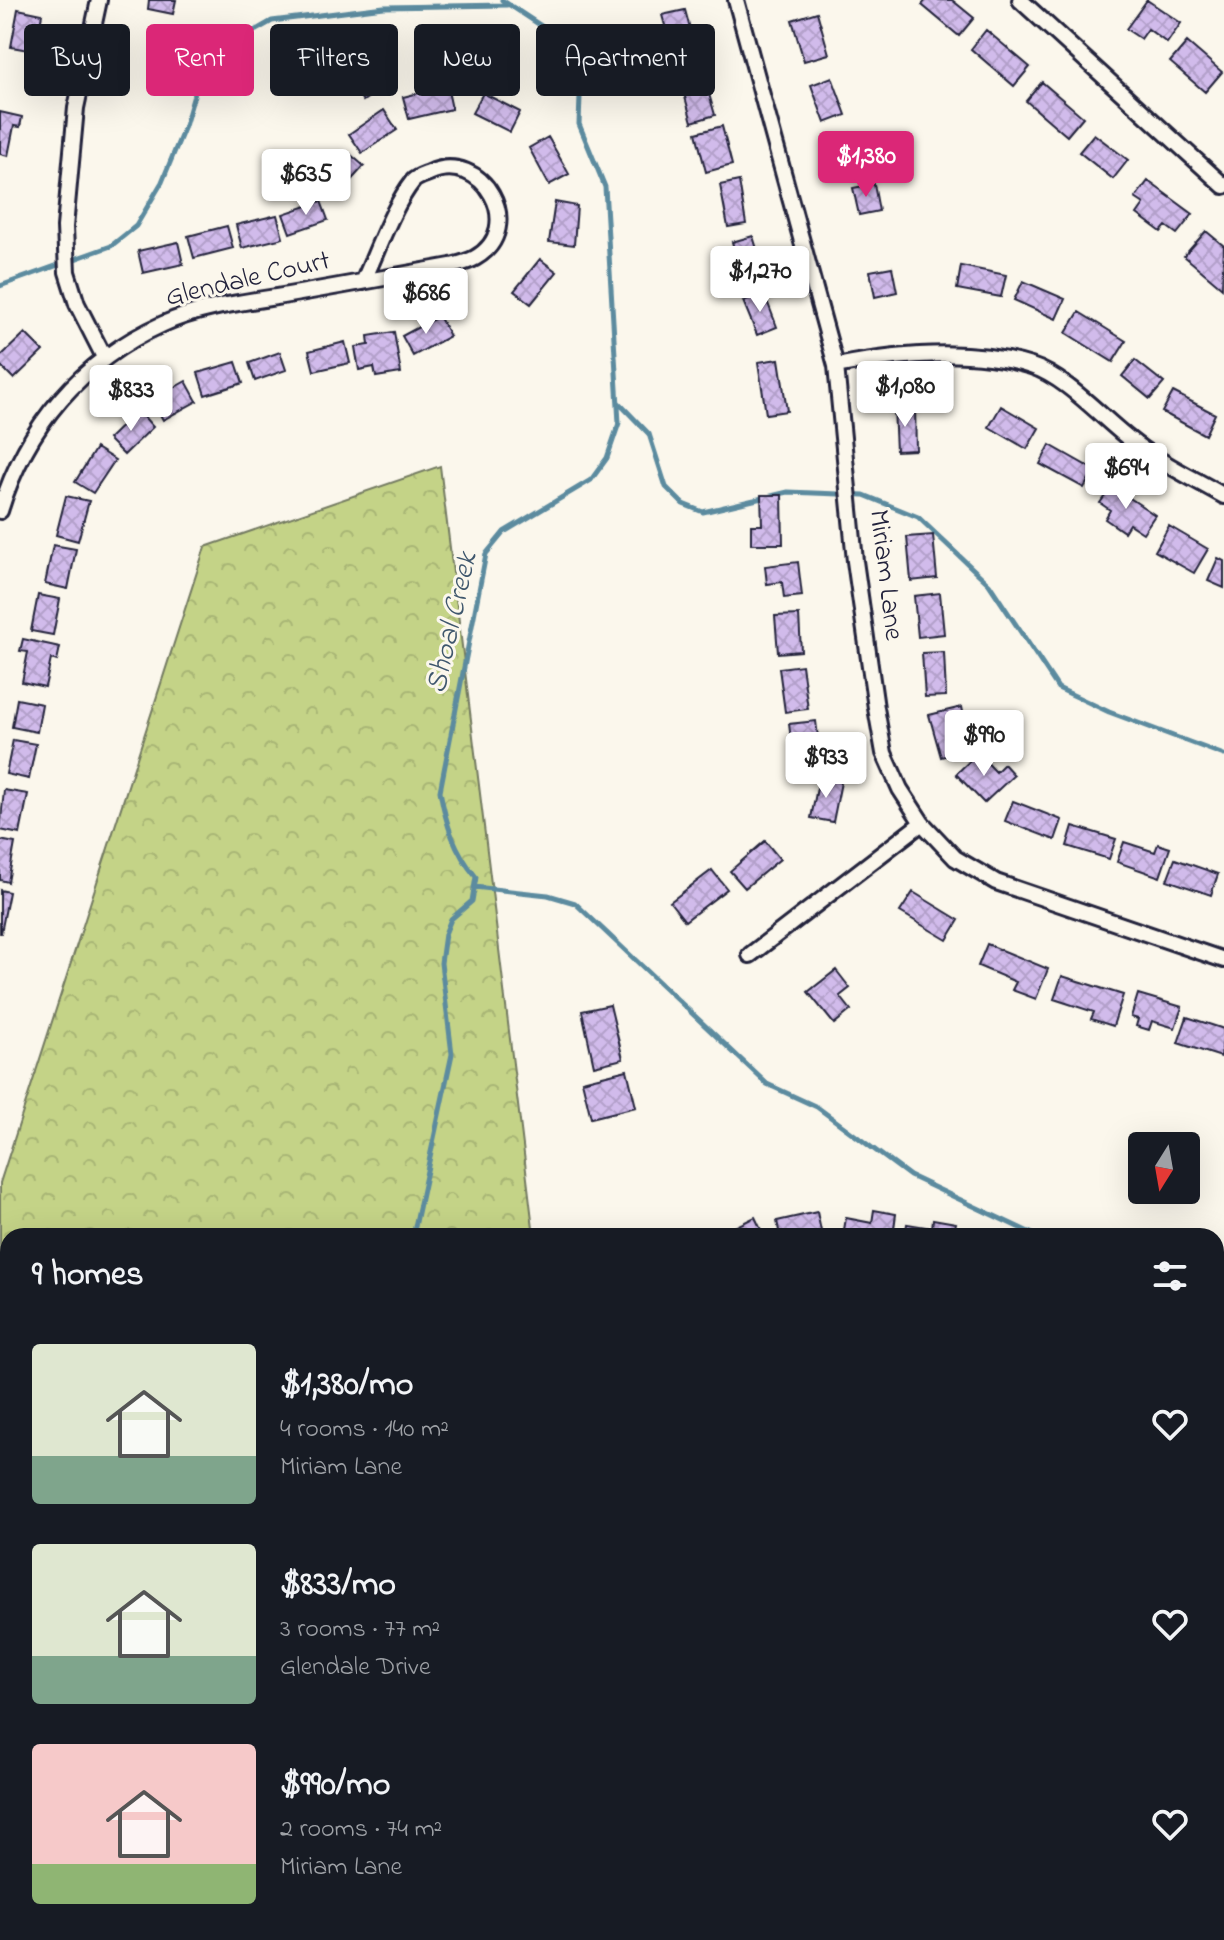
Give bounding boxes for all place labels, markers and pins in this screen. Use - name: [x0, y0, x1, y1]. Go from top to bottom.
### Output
- pin: $1,380: [801, 131, 931, 199]
- pin: $635: [259, 149, 353, 217]
- pin: $1,270: [695, 246, 825, 314]
- pin: $686: [379, 268, 473, 336]
- pin: $1,080: [840, 361, 970, 429]
- pin: $833: [84, 365, 178, 433]
- pin: $694: [1079, 443, 1173, 511]
- pin: $990: [937, 710, 1031, 778]
- pin: $933: [779, 732, 873, 800]

